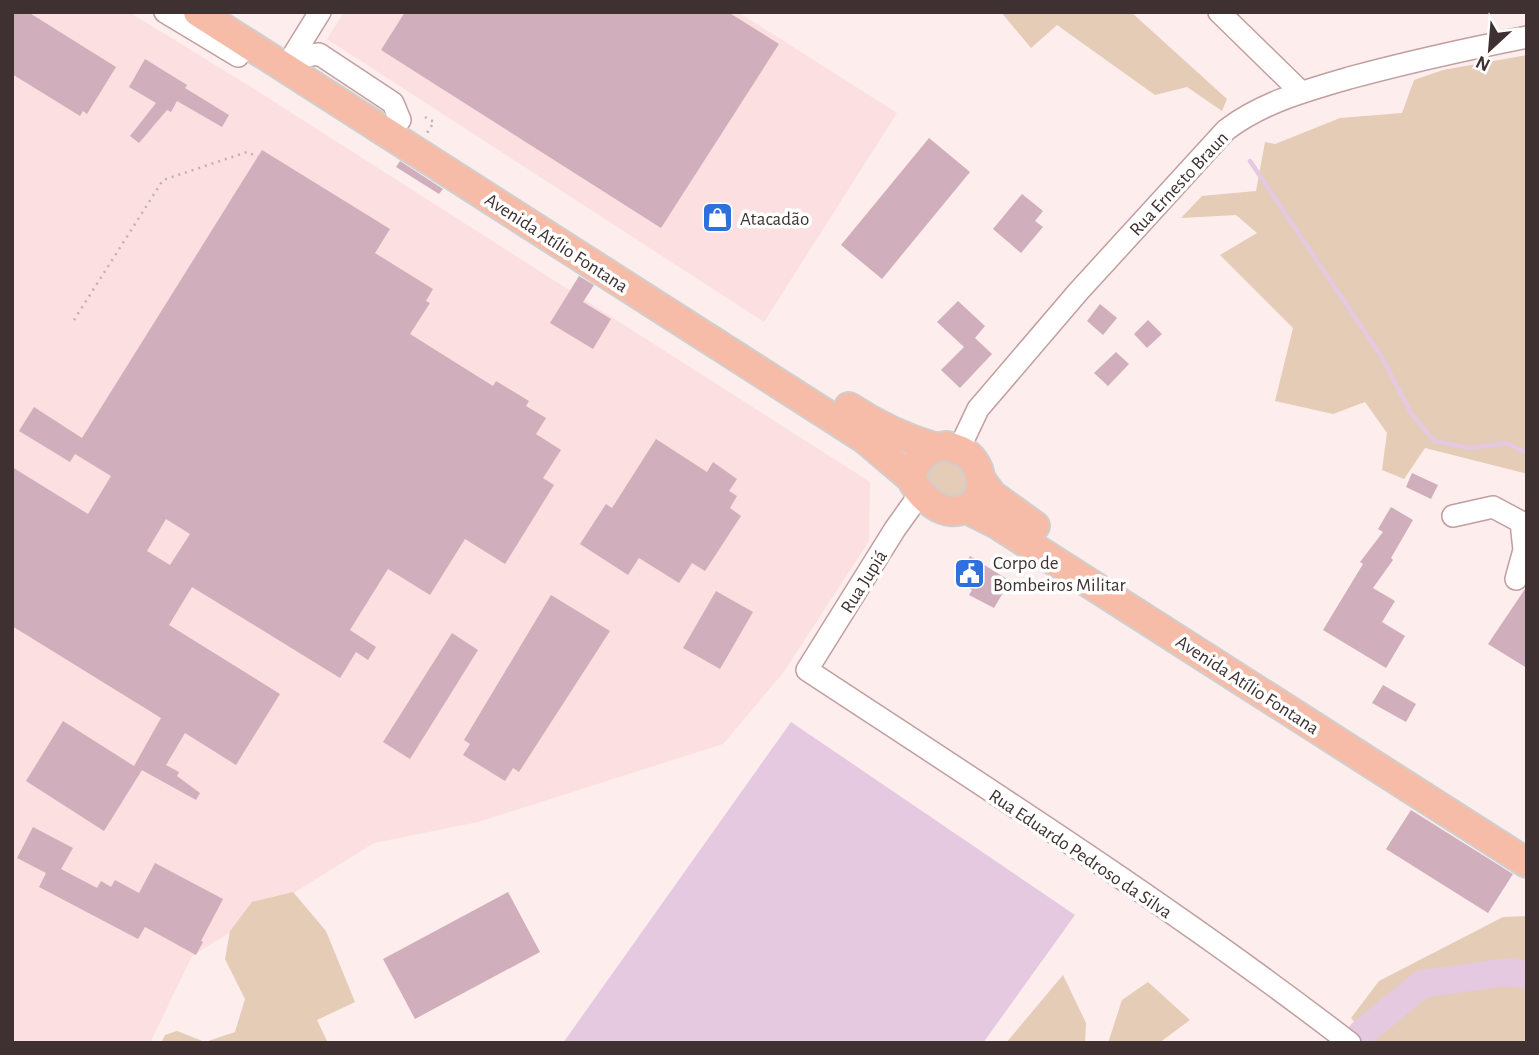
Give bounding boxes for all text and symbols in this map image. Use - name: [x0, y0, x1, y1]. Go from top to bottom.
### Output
- north arrow: [1455, 14, 1525, 84]
- text: N: [1473, 51, 1493, 74]
- street label: Rua Ernesto Braun: [1126, 128, 1232, 240]
- street label: Avenida Atílio Fontana: [481, 190, 631, 297]
- shop icon: Atacadão: [700, 201, 734, 235]
- place label: Atacadão: [740, 210, 809, 229]
- street label: Rua Jupiá: [838, 547, 891, 617]
- place label: Corpo de Bombeiros Militar: [993, 554, 1126, 595]
- public building icon: Corpo de Bombeiros Militar: [953, 556, 987, 590]
- street label: Avenida Atílio Fontana: [1172, 632, 1322, 739]
- street label: Rua Eduardo Pedroso da Silva: [985, 786, 1175, 923]

